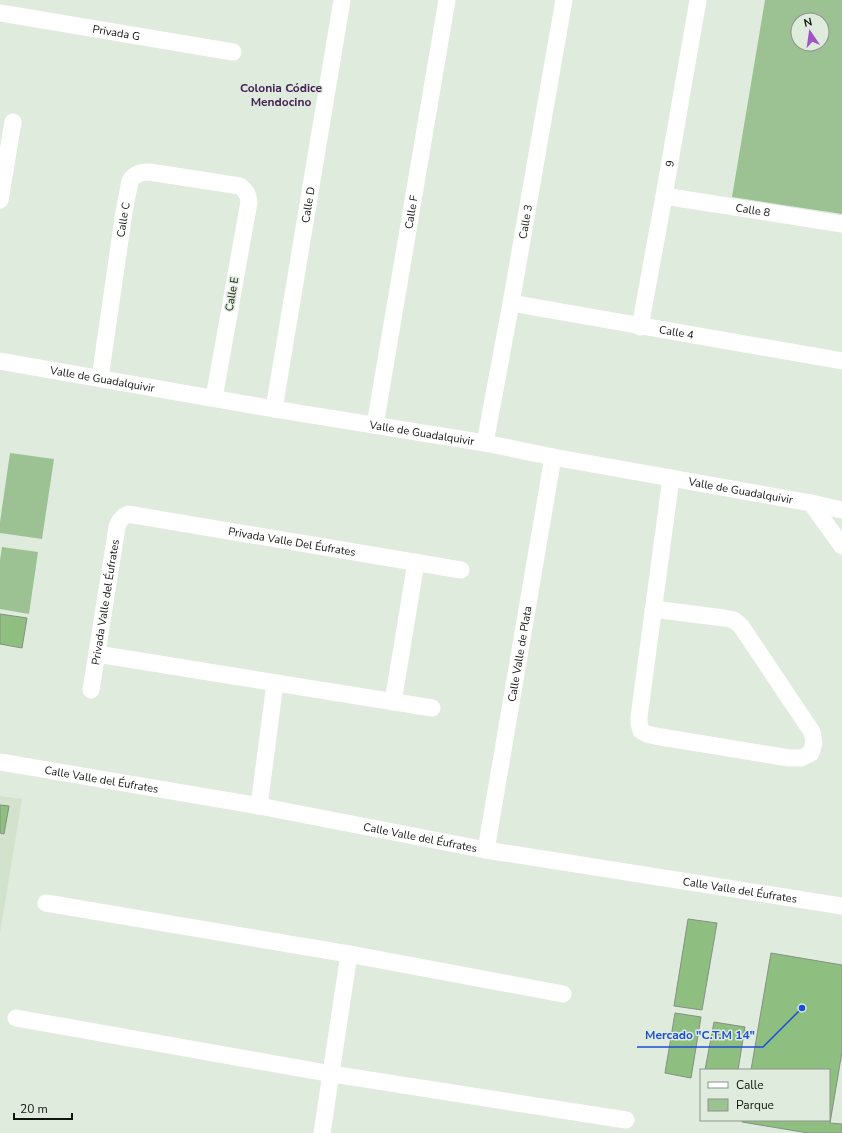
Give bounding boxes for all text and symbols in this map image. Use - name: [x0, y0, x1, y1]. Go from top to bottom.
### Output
- north arrow: [790, 12, 830, 52]
- text: N: [802, 15, 814, 31]
- street label: Privada G: [92, 21, 141, 44]
- district label: Colonia Códice Mendocino: [240, 80, 323, 110]
- street label: 9: [662, 159, 678, 168]
- street label: Calle D: [298, 186, 318, 224]
- street label: Calle F: [401, 194, 421, 230]
- street label: Calle 8: [735, 200, 772, 220]
- street label: Calle C: [113, 201, 133, 238]
- street label: Calle 3: [515, 203, 536, 240]
- street label: Calle E: [222, 276, 242, 312]
- street label: Calle 4: [658, 322, 695, 342]
- street label: Valle de Guadalquivir: [48, 362, 156, 395]
- street label: Valle de Guadalquivir: [367, 417, 475, 449]
- street label: Valle de Guadalquivir: [686, 474, 794, 507]
- street label: Privada Valle Del Éufrates: [227, 523, 357, 560]
- street label: Privada Valle del Éufrates: [88, 538, 122, 666]
- street label: Calle Valle de Plata: [504, 605, 535, 703]
- street label: Calle Valle del Éufrates: [43, 762, 160, 796]
- street label: Calle Valle del Éufrates: [362, 819, 478, 856]
- street label: Calle Valle del Éufrates: [682, 874, 798, 906]
- callout: Mercado "C.T.M 14": [637, 1023, 763, 1047]
- text: Mercado "C.T.M 14": [645, 1027, 755, 1043]
- legend: [700, 1069, 830, 1121]
- text: Calle: [736, 1077, 764, 1093]
- scale bar: [14, 1095, 72, 1121]
- text: Parque: [736, 1097, 774, 1113]
- text: 20 m: [20, 1101, 48, 1117]

